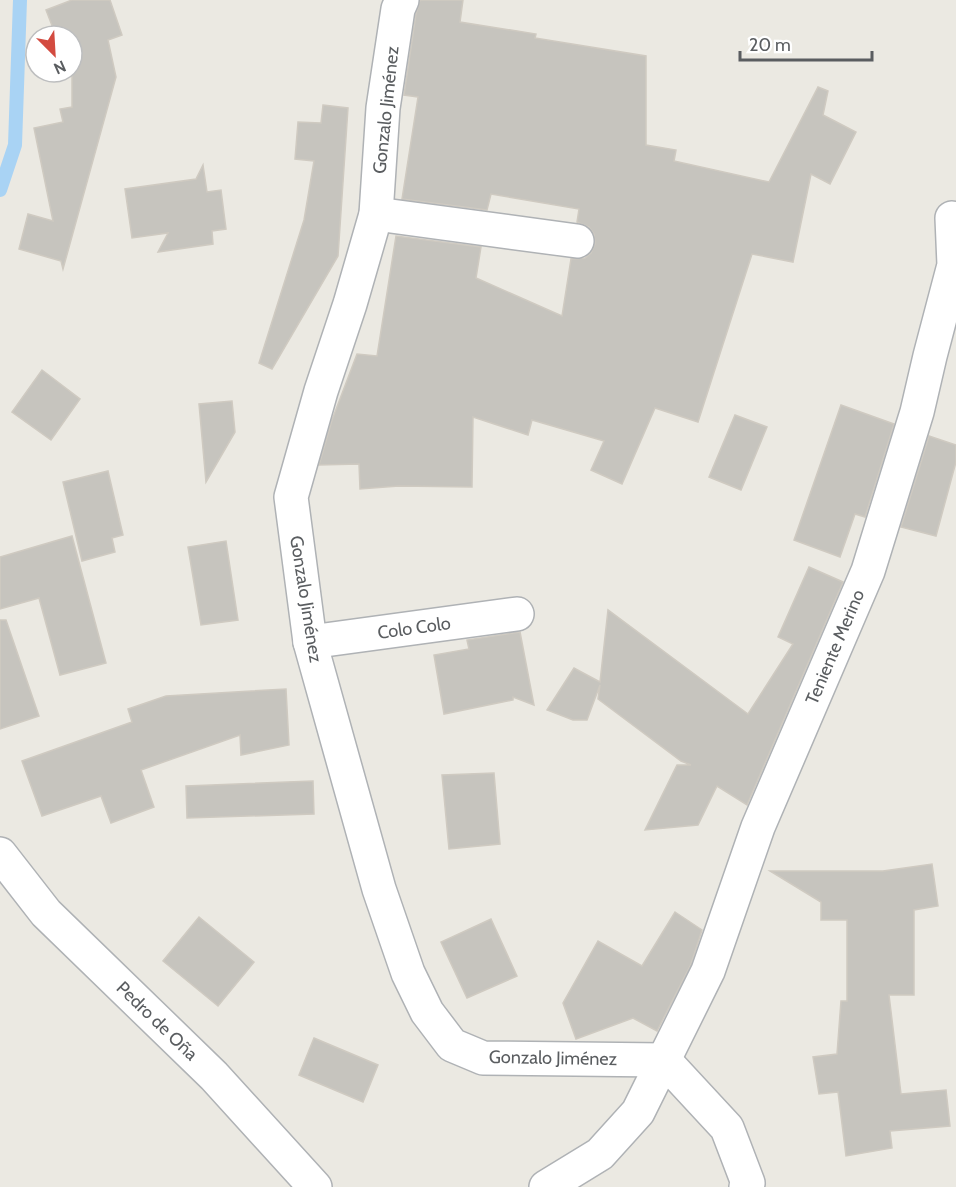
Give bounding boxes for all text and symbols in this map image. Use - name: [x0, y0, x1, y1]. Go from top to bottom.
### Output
- north arrow: [24, 24, 84, 84]
- scale bar: [740, 24, 872, 62]
- text: 20 m: [749, 34, 791, 56]
- street label: Gonzalo Jiménez: [368, 45, 404, 175]
- text: N: [51, 56, 69, 78]
- street label: Gonzalo Jiménez: [285, 534, 327, 665]
- street label: Teniente Merino: [801, 586, 869, 708]
- street label: Colo Colo: [376, 612, 452, 644]
- street label: Pedro de Oña: [112, 977, 202, 1065]
- street label: Gonzalo Jiménez: [489, 1046, 618, 1070]

